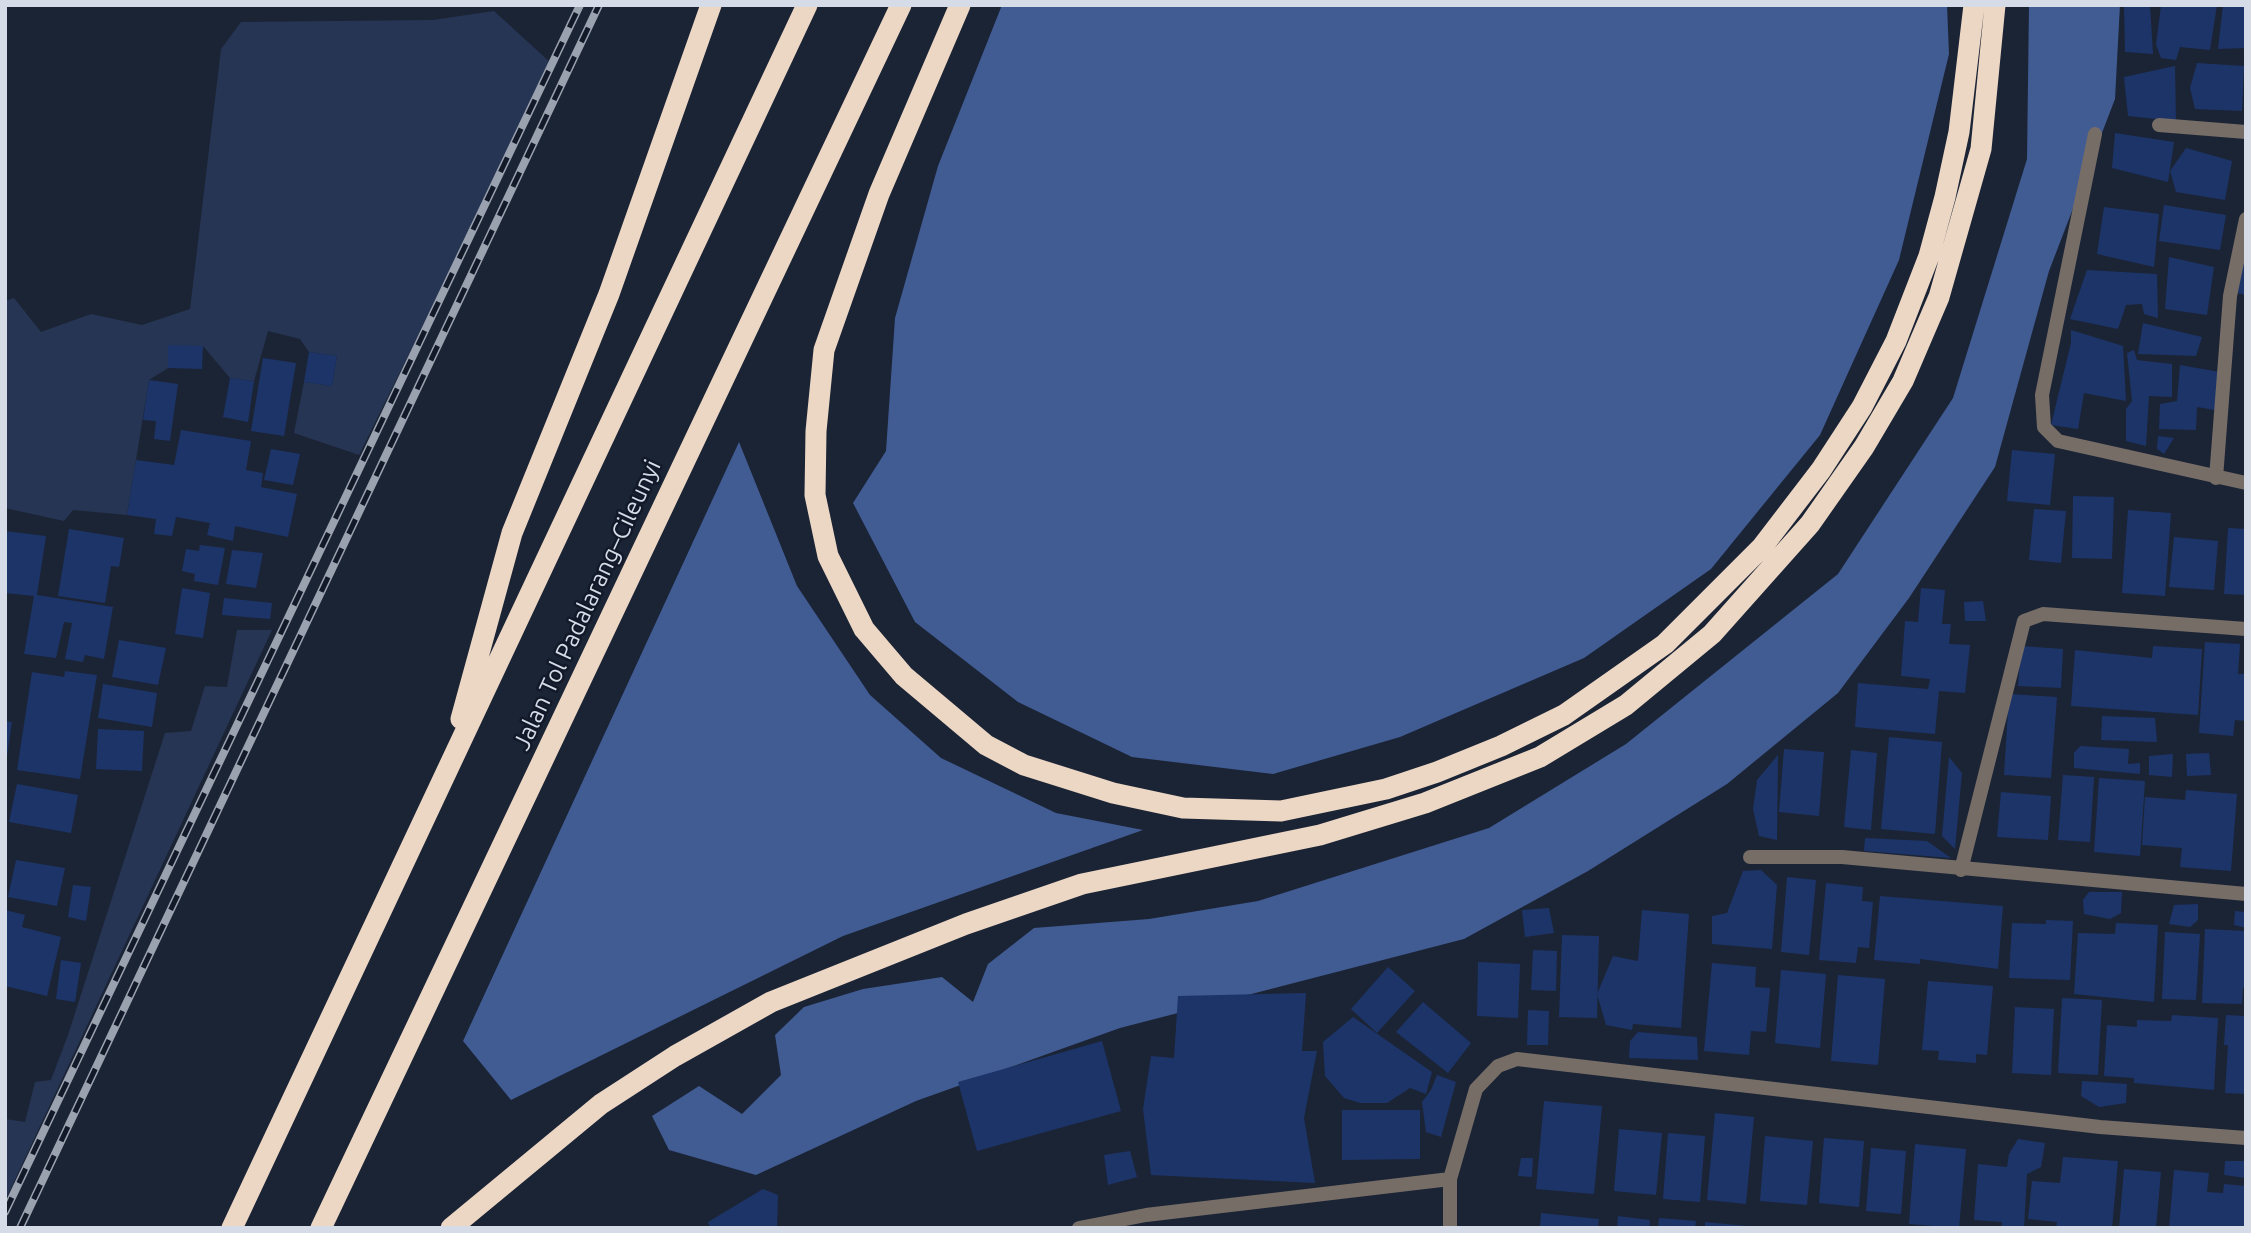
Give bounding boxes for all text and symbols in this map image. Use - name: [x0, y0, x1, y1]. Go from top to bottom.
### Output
- street label: Jalan Tol Padalarang–Cileunyi: [507, 455, 667, 755]

